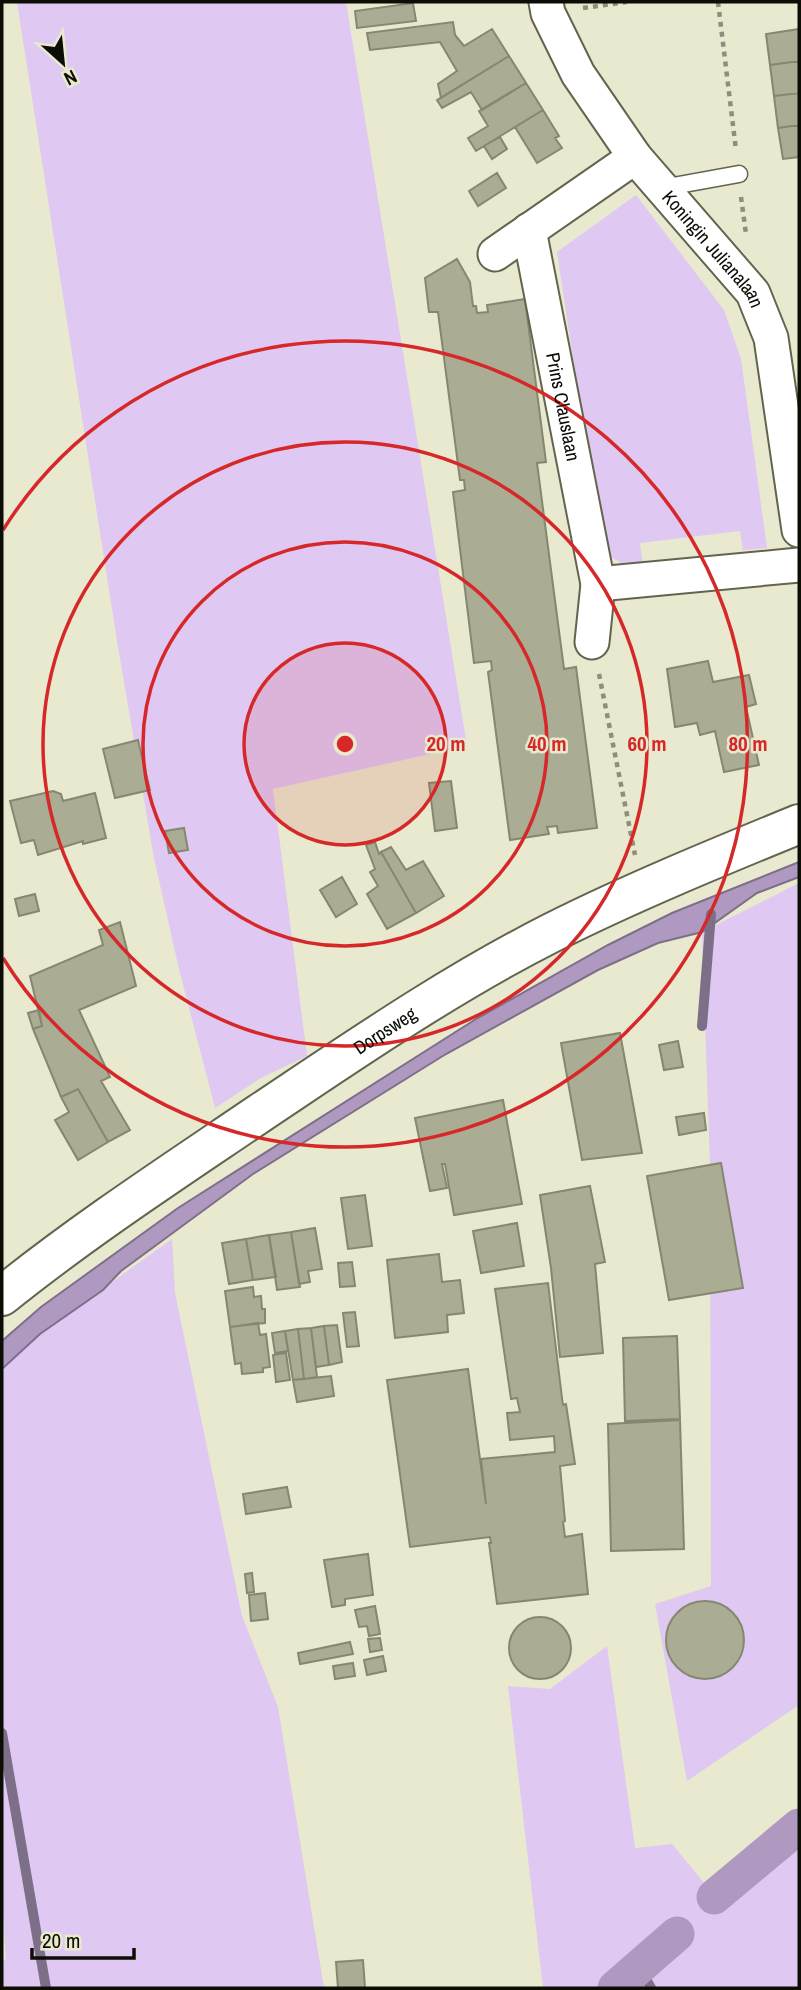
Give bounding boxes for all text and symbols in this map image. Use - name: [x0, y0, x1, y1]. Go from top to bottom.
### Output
- north arrow: [28, 28, 98, 98]
- text: N: [60, 64, 82, 92]
- street label: Koningin Julianalaan: [657, 185, 770, 311]
- street label: Prins Clauslaan: [540, 350, 587, 463]
- text: 20 m: [426, 729, 466, 758]
- text: 40 m: [527, 729, 567, 758]
- text: 60 m: [627, 729, 667, 758]
- text: 80 m: [728, 729, 768, 758]
- centre of rings: [333, 732, 357, 756]
- street label: Dorpsweg: [348, 1000, 421, 1060]
- scale bar: [32, 1916, 133, 1960]
- text: 20 m: [42, 1926, 80, 1955]

